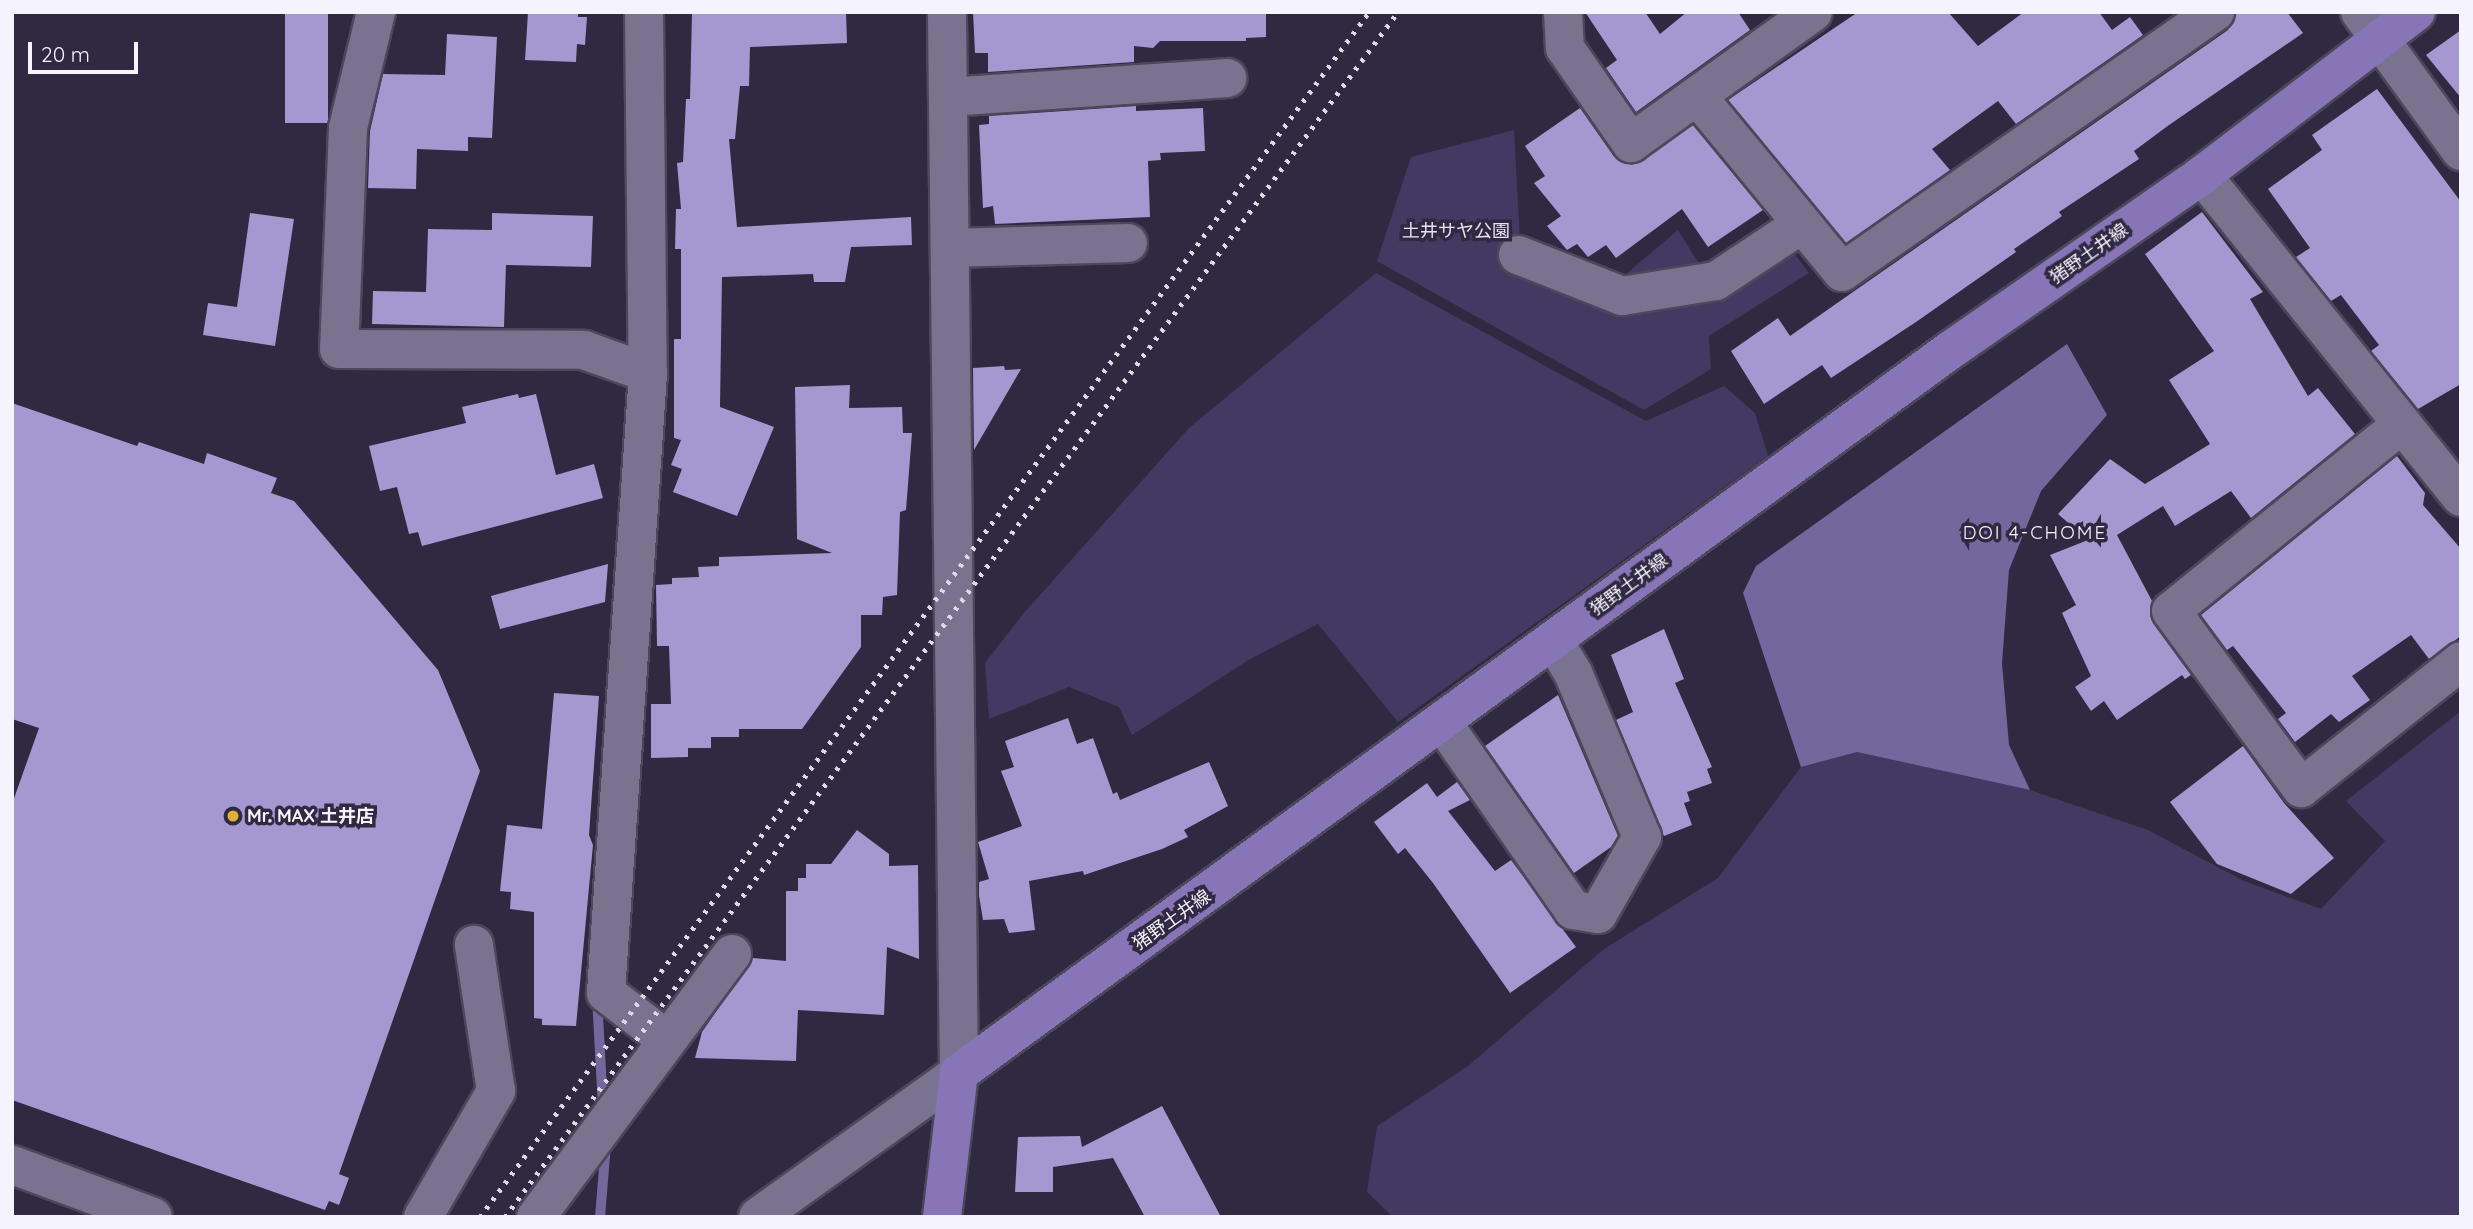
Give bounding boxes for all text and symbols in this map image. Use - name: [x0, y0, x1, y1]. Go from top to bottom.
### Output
- scale bar: [32, 28, 142, 72]
- text: 20 m: [41, 41, 90, 67]
- street label: 猪野土井線: [2046, 219, 2132, 289]
- park label: 土井サヤ公園: [1402, 220, 1510, 242]
- district label: DOI 4-CHOME: [1964, 522, 2106, 544]
- street label: 猪野土井線: [1586, 550, 1672, 620]
- place label: Mr. MAX 土井店: [247, 805, 374, 827]
- marker: Mr. MAX 土井店: [225, 808, 241, 824]
- street label: 猪野土井線: [1129, 885, 1215, 955]

